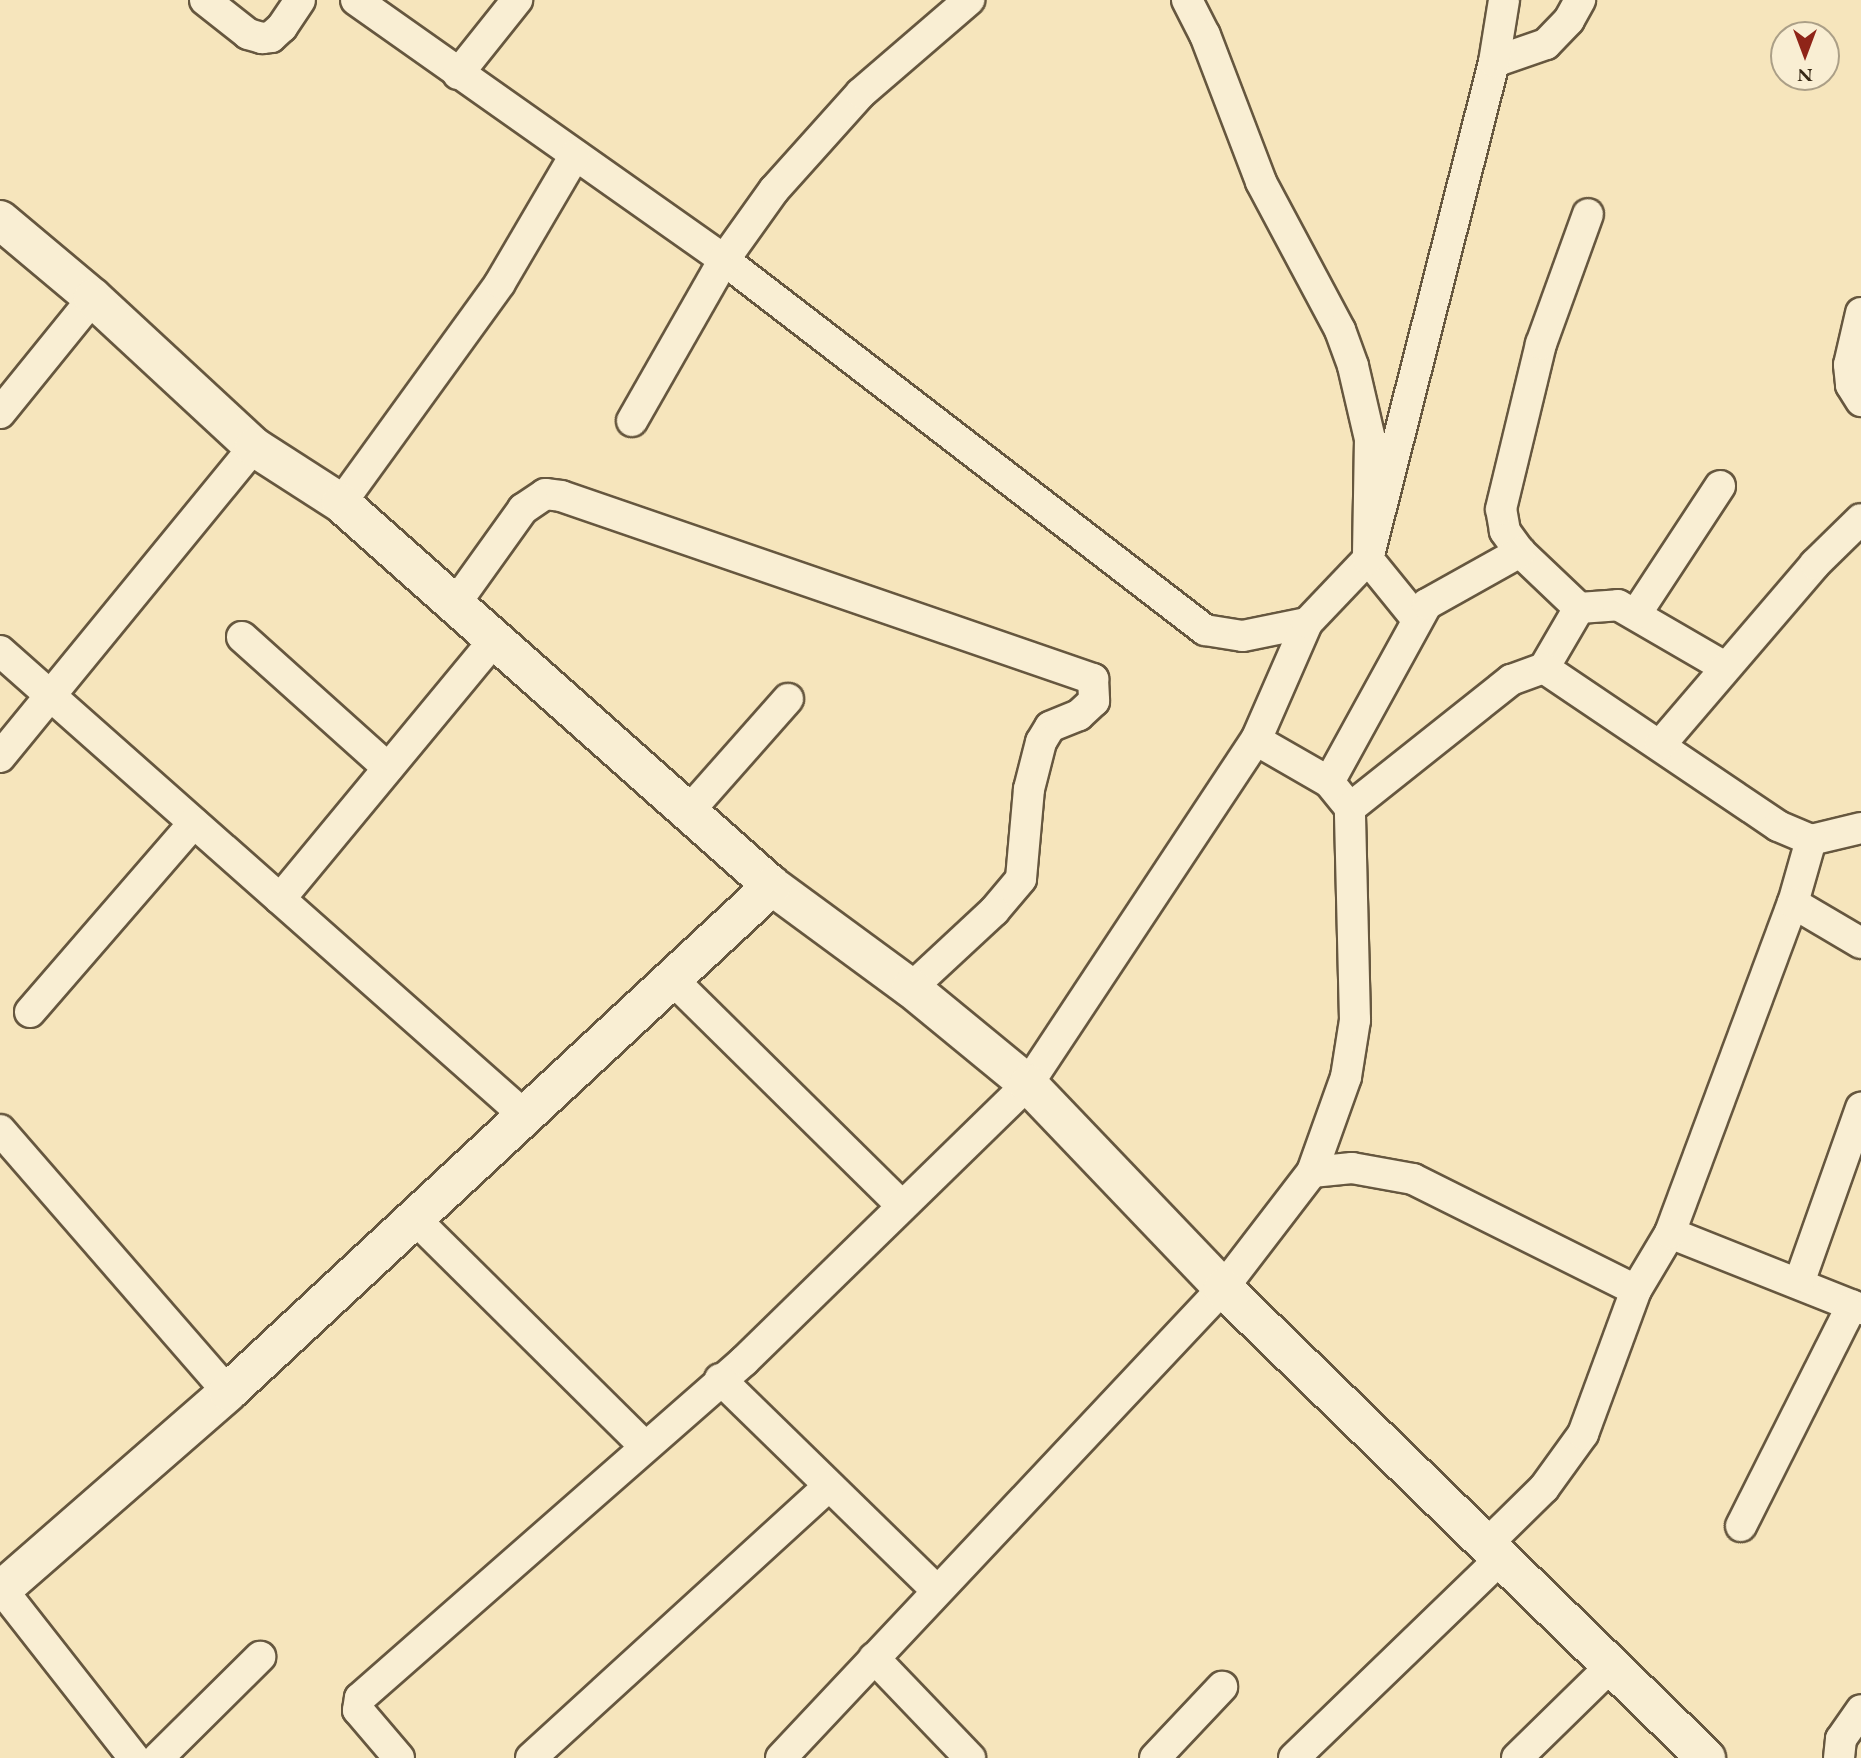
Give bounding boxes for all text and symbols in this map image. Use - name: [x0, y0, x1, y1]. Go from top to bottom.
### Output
- north arrow: [1770, 21, 1840, 91]
- text: N: [1797, 63, 1813, 88]

